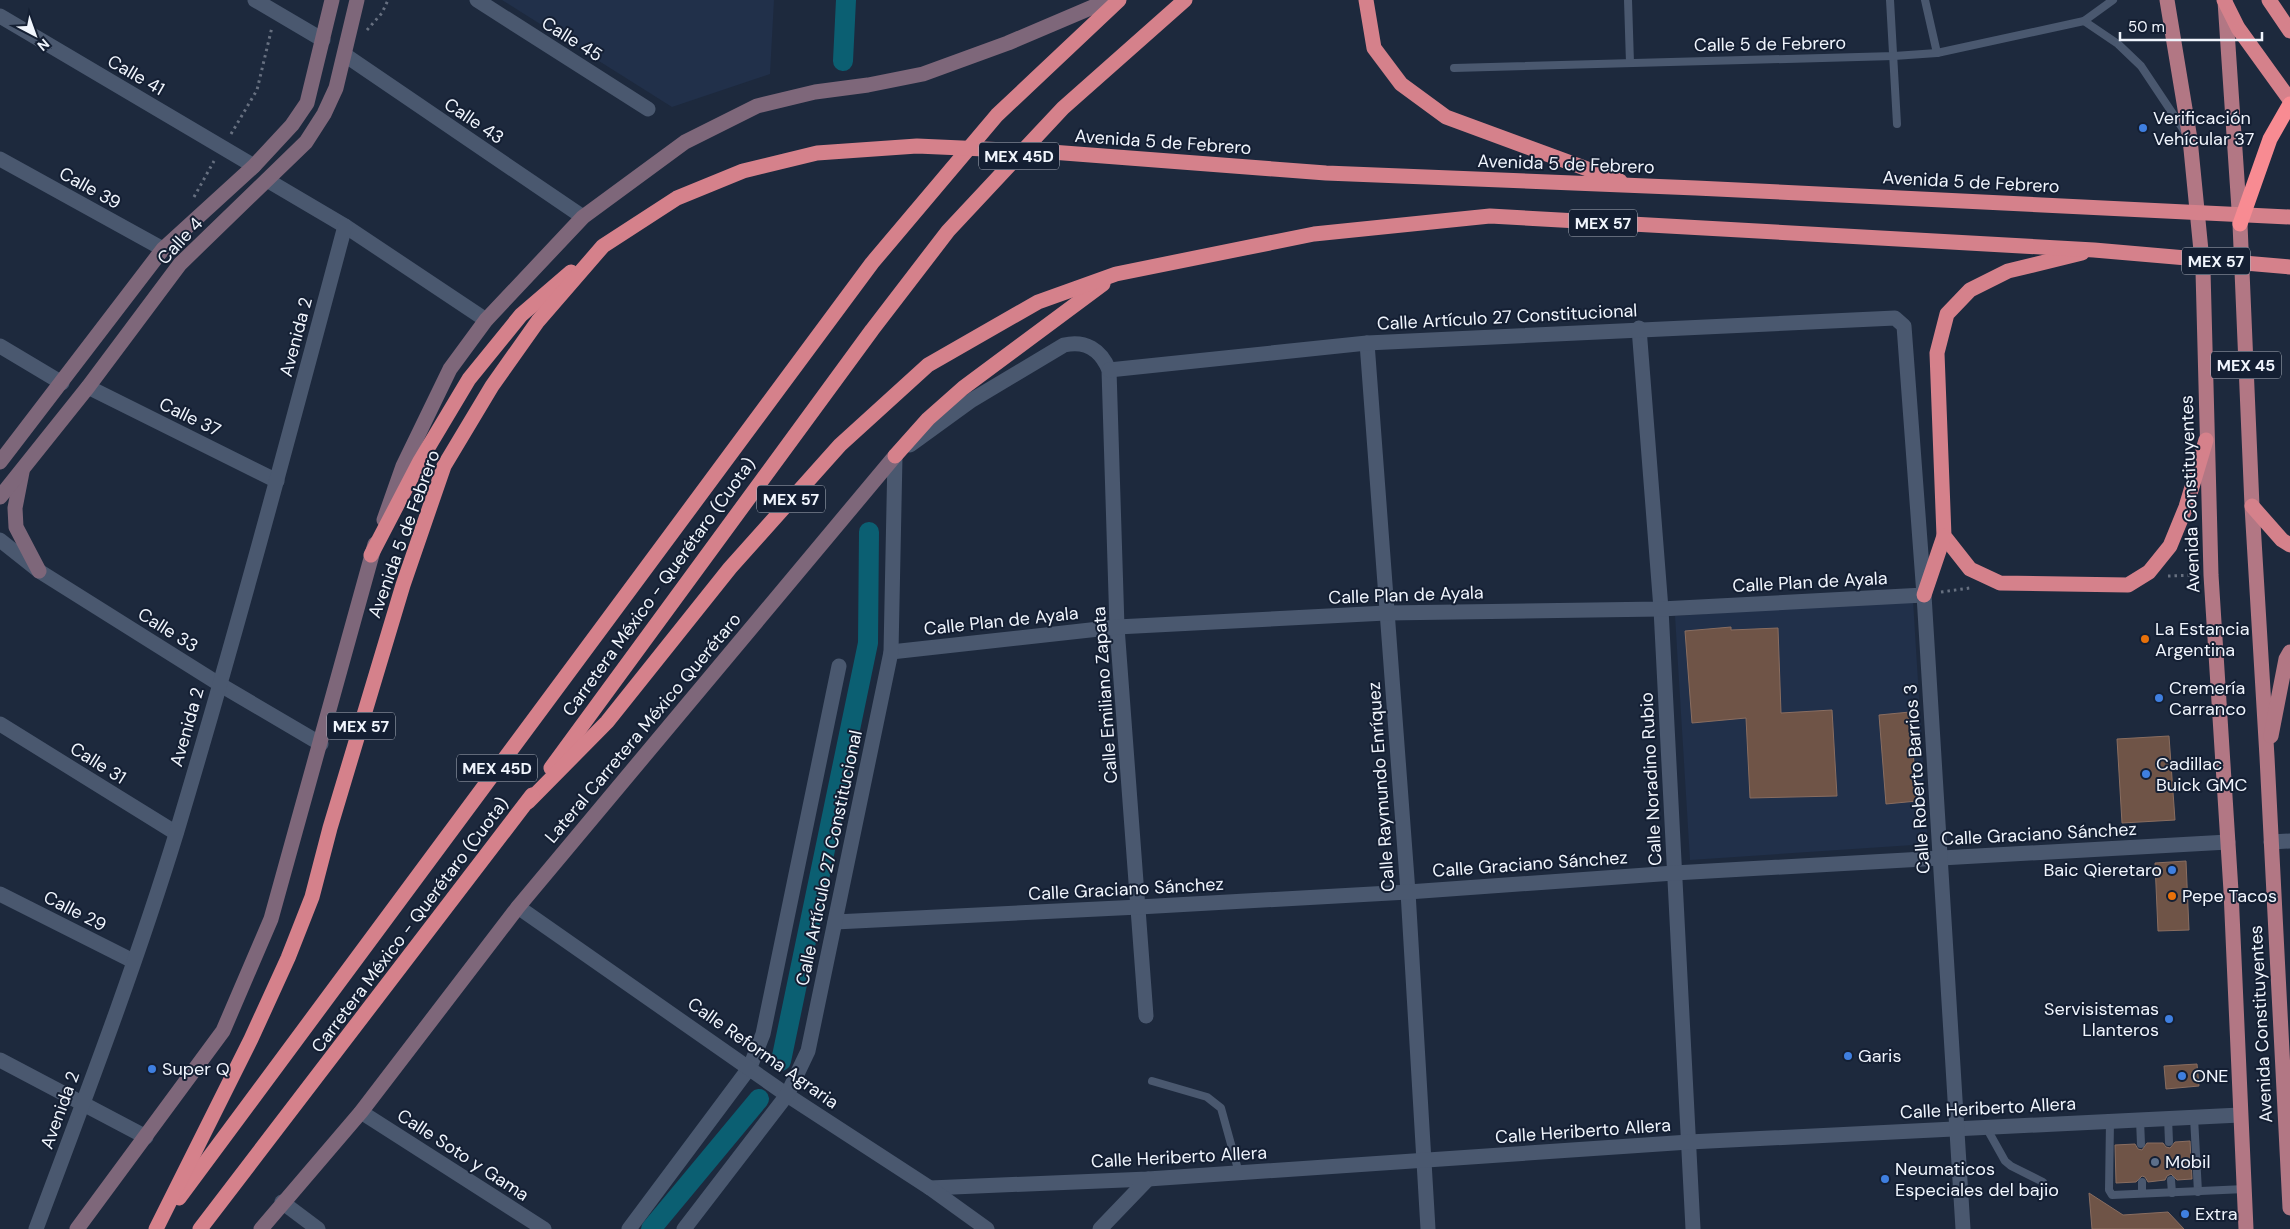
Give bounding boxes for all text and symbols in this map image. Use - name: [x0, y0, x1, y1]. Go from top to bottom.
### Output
- north arrow: [10, 10, 60, 60]
- scale bar: [2120, 10, 2262, 42]
- street label: Calle 45: [537, 11, 607, 67]
- text: 50 m: [2128, 17, 2165, 37]
- street label: Calle 5 de Febrero: [1694, 31, 1846, 57]
- text: N: [34, 35, 53, 55]
- street label: Calle 41: [103, 49, 169, 101]
- street label: Calle 43: [439, 92, 509, 150]
- place label: Verificación Vehícular 37: [2153, 106, 2254, 151]
- marker: Verificación Vehícular 37: [2137, 122, 2149, 134]
- street label: Avenida 5 de Febrero: [1074, 124, 1252, 160]
- road number: MEX 45D: [979, 142, 1059, 170]
- street label: Avenida 5 de Febrero: [1477, 149, 1655, 179]
- street label: Calle 39: [55, 161, 125, 215]
- street label: Avenida 5 de Febrero: [1882, 165, 2060, 199]
- road number: MEX 57: [1569, 210, 1637, 237]
- street label: Calle 4: [152, 212, 208, 270]
- road number: MEX 57: [2182, 248, 2250, 274]
- street label: Avenida 2: [274, 295, 318, 379]
- street label: Calle Artículo 27 Constitucional: [1376, 298, 1638, 336]
- road number: MEX 45: [2211, 352, 2281, 378]
- street label: Calle 37: [155, 392, 225, 442]
- street label: Avenida Constituyentes: [2175, 395, 2205, 593]
- street label: Avenida 5 de Febrero: [362, 447, 446, 621]
- street label: Carretera México - Querétaro (Cuota): [557, 453, 761, 721]
- road number: MEX 57: [757, 486, 825, 512]
- street label: Calle Plan de Ayala: [1732, 566, 1888, 598]
- street label: Calle Plan de Ayala: [1328, 580, 1484, 610]
- street label: Calle Plan de Ayala: [923, 601, 1079, 641]
- street label: Calle 33: [133, 602, 203, 658]
- street label: Calle Emiliano Zapata: [1087, 606, 1123, 784]
- street label: Lateral Carretera México Querétaro: [539, 608, 747, 848]
- place label: La Estancia Argentina: [2155, 617, 2249, 662]
- marker: La Estancia Argentina: [2139, 633, 2151, 645]
- place label: Cremería Carranco: [2169, 676, 2246, 721]
- street label: Calle Raymundo Enríquez: [1362, 681, 1400, 893]
- street label: Calle Roberto Barrios 3: [1898, 683, 1936, 875]
- street label: Avenida 2: [164, 685, 210, 769]
- street label: Calle Noradino Rubio: [1634, 691, 1668, 867]
- marker: Cremería Carranco: [2153, 692, 2165, 704]
- road number: MEX 57: [327, 712, 395, 739]
- street label: Calle Artículo 27 Constitucional: [790, 728, 868, 988]
- street label: Calle 31: [65, 736, 131, 790]
- place label: Cadillac Buick GMC: [2156, 752, 2247, 797]
- road number: MEX 45D: [457, 754, 537, 781]
- marker: Cadillac Buick GMC: [2140, 768, 2152, 780]
- street label: Carretera México - Querétaro (Cuota): [306, 792, 514, 1058]
- street label: Calle Graciano Sánchez: [1941, 817, 2137, 851]
- street label: Calle Graciano Sánchez: [1432, 845, 1628, 883]
- place label: Baic Qieretaro: [2043, 858, 2162, 882]
- marker: Baic Qieretaro: [2166, 864, 2178, 876]
- street label: Calle Graciano Sánchez: [1028, 872, 1224, 906]
- place label: Pepe Tacos: [2182, 884, 2277, 908]
- street label: Calle 29: [40, 885, 110, 937]
- marker: Pepe Tacos: [2166, 890, 2178, 902]
- street label: Avenida Constituyentes: [2244, 925, 2278, 1123]
- street label: Calle Reforma Agraria: [683, 992, 843, 1114]
- place label: Servisistemas Llanteros: [2044, 997, 2159, 1042]
- marker: Servisistemas Llanteros: [2163, 1013, 2175, 1025]
- place label: Garis: [1858, 1044, 1901, 1068]
- marker: Garis: [1842, 1050, 1854, 1062]
- place label: Super Q: [162, 1057, 230, 1081]
- marker: Super Q: [146, 1063, 158, 1075]
- place label: ONE: [2192, 1064, 2229, 1088]
- street label: Avenida 2: [35, 1068, 85, 1152]
- marker: ONE: [2176, 1070, 2188, 1082]
- street label: Calle Heriberto Allera: [1899, 1091, 2077, 1125]
- street label: Calle Soto y Gama: [392, 1103, 534, 1207]
- street label: Calle Heriberto Allera: [1494, 1113, 1672, 1149]
- street label: Calle Heriberto Allera: [1090, 1140, 1268, 1174]
- place label: Mobil: [2165, 1150, 2210, 1174]
- marker: Mobil: [2149, 1156, 2161, 1168]
- place label: Neumaticos Especiales del bajio: [1895, 1157, 2059, 1202]
- marker: Neumaticos Especiales del bajio: [1879, 1173, 1891, 1185]
- place label: Extra: [2195, 1202, 2238, 1226]
- marker: Extra: [2179, 1208, 2191, 1220]

